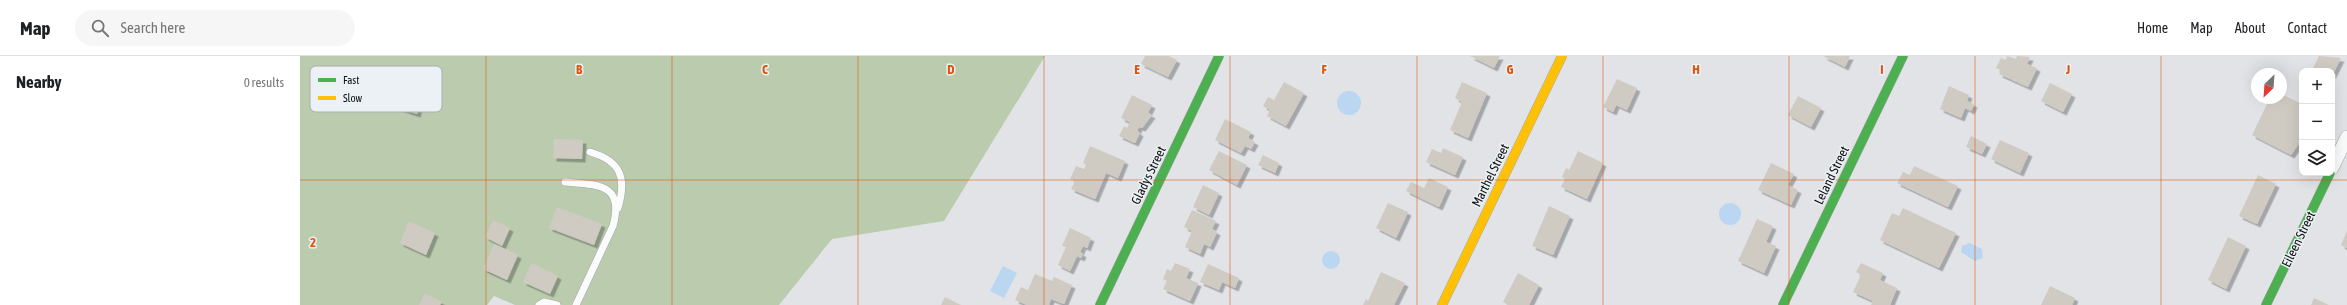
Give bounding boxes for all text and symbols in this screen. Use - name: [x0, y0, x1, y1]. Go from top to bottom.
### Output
- search box: [75, 10, 355, 46]
- text: Map: [20, 17, 51, 39]
- icon: search: [89, 17, 111, 39]
- text: Search here: [121, 19, 185, 36]
- text: Home: [2137, 20, 2168, 36]
- text: Map: [2190, 20, 2213, 36]
- text: About: [2235, 20, 2266, 36]
- text: Contact: [2288, 20, 2327, 36]
- text: B: [576, 62, 583, 77]
- text: C: [762, 62, 768, 77]
- text: D: [947, 62, 955, 77]
- text: E: [1134, 62, 1140, 77]
- text: F: [1321, 62, 1327, 77]
- text: G: [1507, 62, 1514, 77]
- text: H: [1692, 62, 1700, 77]
- text: I: [1880, 62, 1884, 77]
- text: J: [2065, 62, 2070, 77]
- legend: [310, 66, 442, 112]
- north arrow: [2251, 68, 2287, 104]
- map controls: [2299, 68, 2335, 176]
- button: +: [2299, 68, 2335, 104]
- text: Nearby: [16, 72, 62, 92]
- text: Fast: [343, 74, 359, 86]
- text: 0 results: [244, 75, 284, 90]
- text: Slow: [343, 92, 362, 104]
- button: −: [2299, 104, 2335, 140]
- button: layers: [2299, 140, 2335, 176]
- street label: Marthel Street: [1469, 141, 1512, 209]
- street label: Gladys Street: [1128, 143, 1169, 207]
- street label: Leland Street: [1811, 143, 1852, 207]
- street label: Eileen Street: [2279, 209, 2318, 270]
- text: 2: [310, 235, 316, 250]

